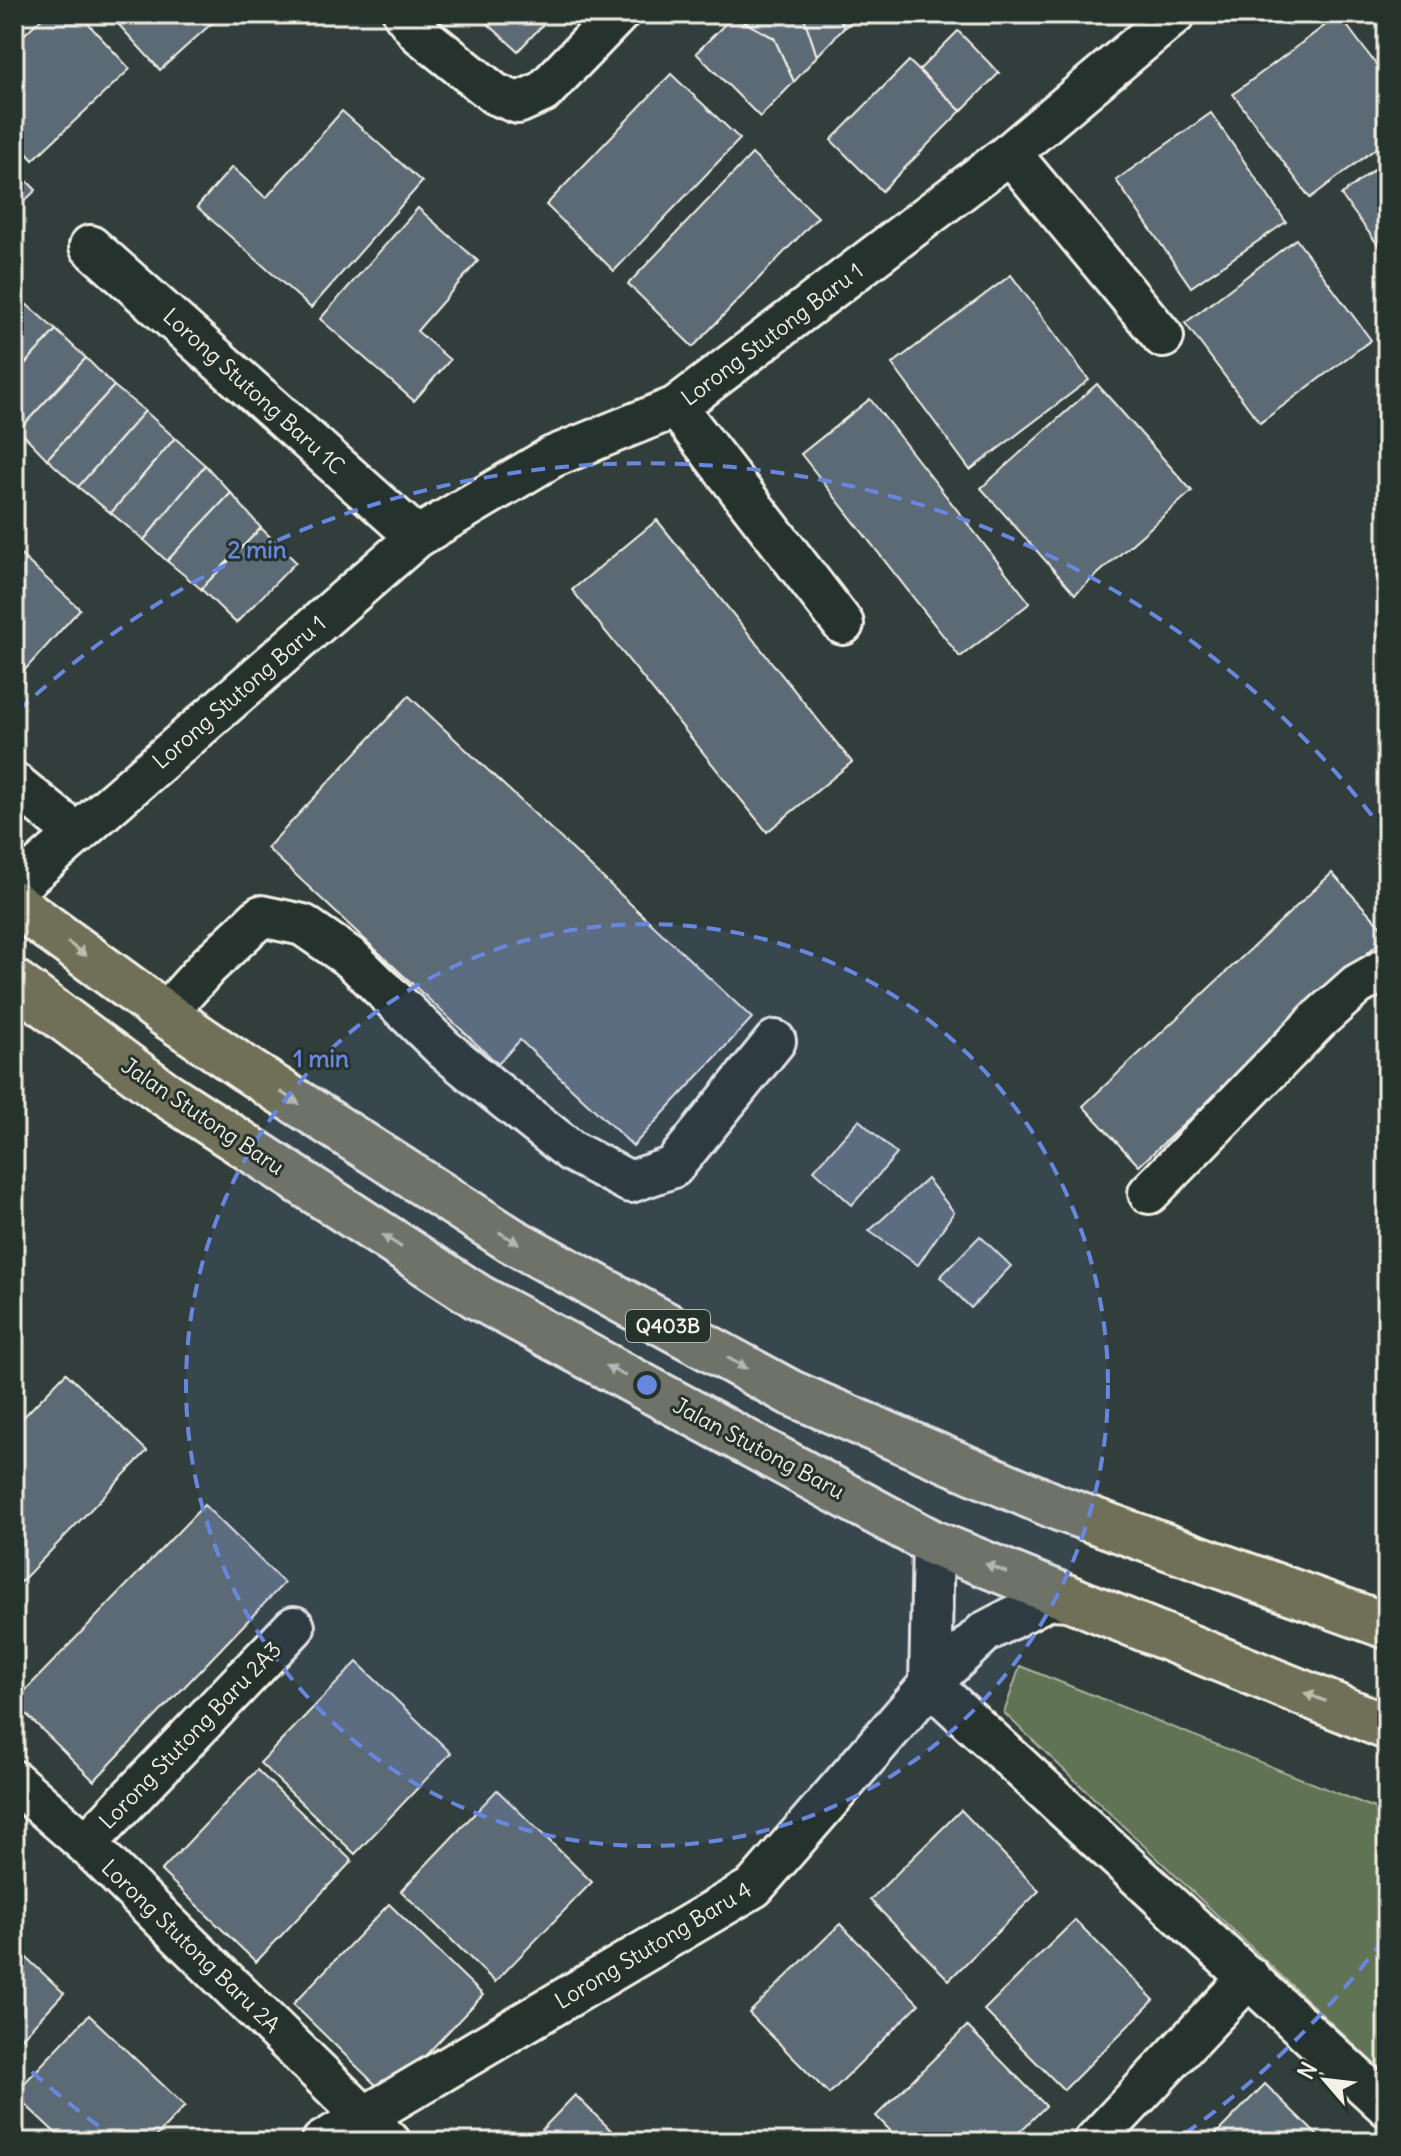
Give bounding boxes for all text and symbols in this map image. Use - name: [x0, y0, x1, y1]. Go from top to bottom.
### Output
- street label: Lorong Stutong Baru 1: [676, 257, 868, 411]
- street label: Lorong Stutong Baru 1C: [157, 302, 351, 480]
- text: 2 min: [227, 534, 287, 564]
- street label: Lorong Stutong Baru 1: [147, 609, 331, 775]
- one-way arrow: [67, 941, 87, 957]
- text: 1 min: [293, 1043, 349, 1073]
- street label: Jalan Stutong Baru: [116, 1051, 290, 1181]
- one-way arrow: [279, 1090, 301, 1104]
- one-way arrow: [498, 1231, 520, 1245]
- one-way arrow: [381, 1233, 402, 1248]
- road number: Q403B: [626, 1310, 710, 1342]
- one-way arrow: [725, 1357, 748, 1370]
- one-way arrow: [605, 1364, 628, 1378]
- centre of rings: [633, 1371, 661, 1399]
- street label: Jalan Stutong Baru: [668, 1391, 850, 1505]
- one-way arrow: [984, 1562, 1008, 1575]
- street label: Lorong Stutong Baru 2A3: [93, 1635, 287, 1835]
- one-way arrow: [1303, 1691, 1327, 1704]
- street label: Lorong Stutong Baru 2A: [96, 1853, 286, 2039]
- street label: Lorong Stutong Baru 4: [550, 1875, 756, 2015]
- north arrow: [1285, 2040, 1365, 2120]
- text: N: [1291, 2057, 1323, 2084]

